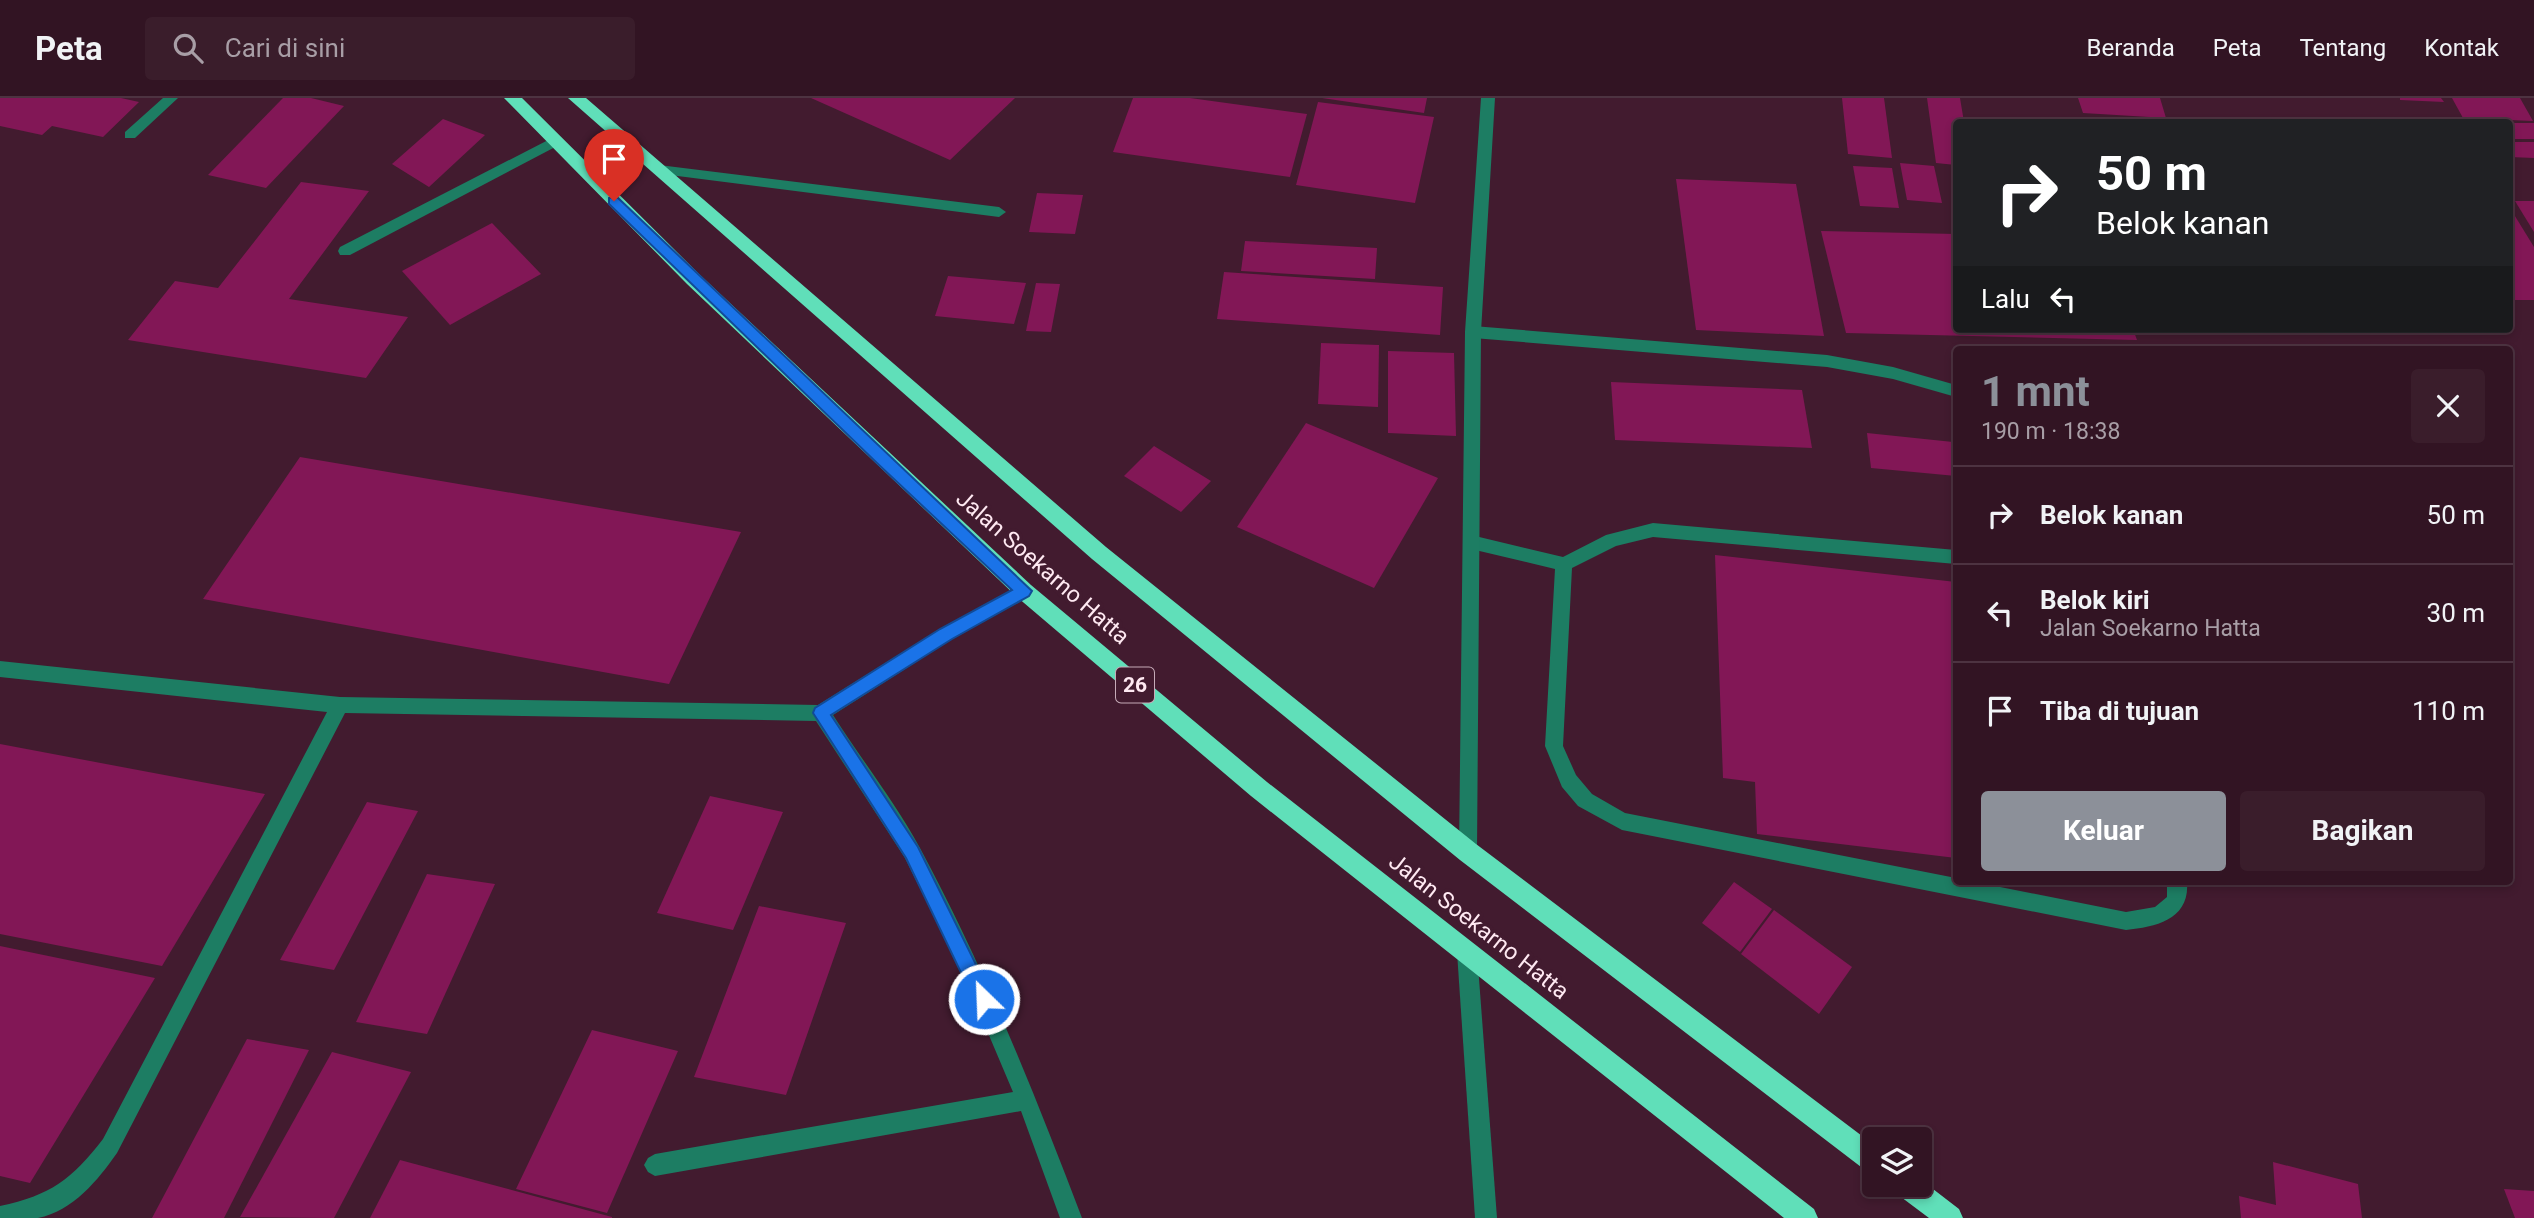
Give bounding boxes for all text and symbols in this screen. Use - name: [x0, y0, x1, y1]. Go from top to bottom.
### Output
- search box: [145, 17, 635, 80]
- text: Peta: [35, 29, 103, 68]
- icon: search: [169, 29, 207, 67]
- text: Cari di sini: [225, 33, 345, 63]
- text: Beranda: [2087, 34, 2175, 62]
- text: Peta: [2213, 34, 2261, 62]
- text: Tentang: [2299, 34, 2386, 62]
- text: Kontak: [2424, 34, 2499, 62]
- pin: [584, 129, 644, 201]
- icon: arrive: [595, 140, 633, 178]
- text: 50 m: [2096, 145, 2207, 202]
- icon: right: [1981, 147, 2072, 238]
- text: Belok kanan: [2096, 204, 2269, 242]
- icon: left: [2044, 280, 2082, 318]
- text: Lalu: [1981, 284, 2030, 314]
- text: 1 mnt: [1981, 367, 2090, 416]
- button: close: [2411, 369, 2485, 443]
- text: 190 m · 18:38: [1981, 418, 2120, 445]
- street label: Jalan Soekarno Hatta: [951, 485, 1135, 650]
- icon: right: [1981, 496, 2019, 534]
- text: Belok kanan: [2040, 500, 2183, 530]
- text: 50 m: [2427, 500, 2485, 530]
- text: Belok kiri: [2040, 585, 2150, 615]
- icon: left: [1981, 594, 2019, 632]
- text: 30 m: [2427, 598, 2485, 628]
- text: Jalan Soekarno Hatta: [2040, 615, 2261, 642]
- road number: 26: [1116, 668, 1154, 702]
- icon: arrive: [1981, 692, 2019, 730]
- text: Tiba di tujuan: [2040, 696, 2199, 726]
- text: 110 m: [2412, 696, 2485, 726]
- button: Keluar: [1981, 791, 2226, 871]
- button: Bagikan: [2240, 791, 2485, 871]
- street label: Jalan Soekarno Hatta: [1383, 848, 1574, 1005]
- position arrow: [947, 962, 1021, 1036]
- map controls: [1862, 1127, 1932, 1197]
- button: layers: [1862, 1127, 1932, 1197]

